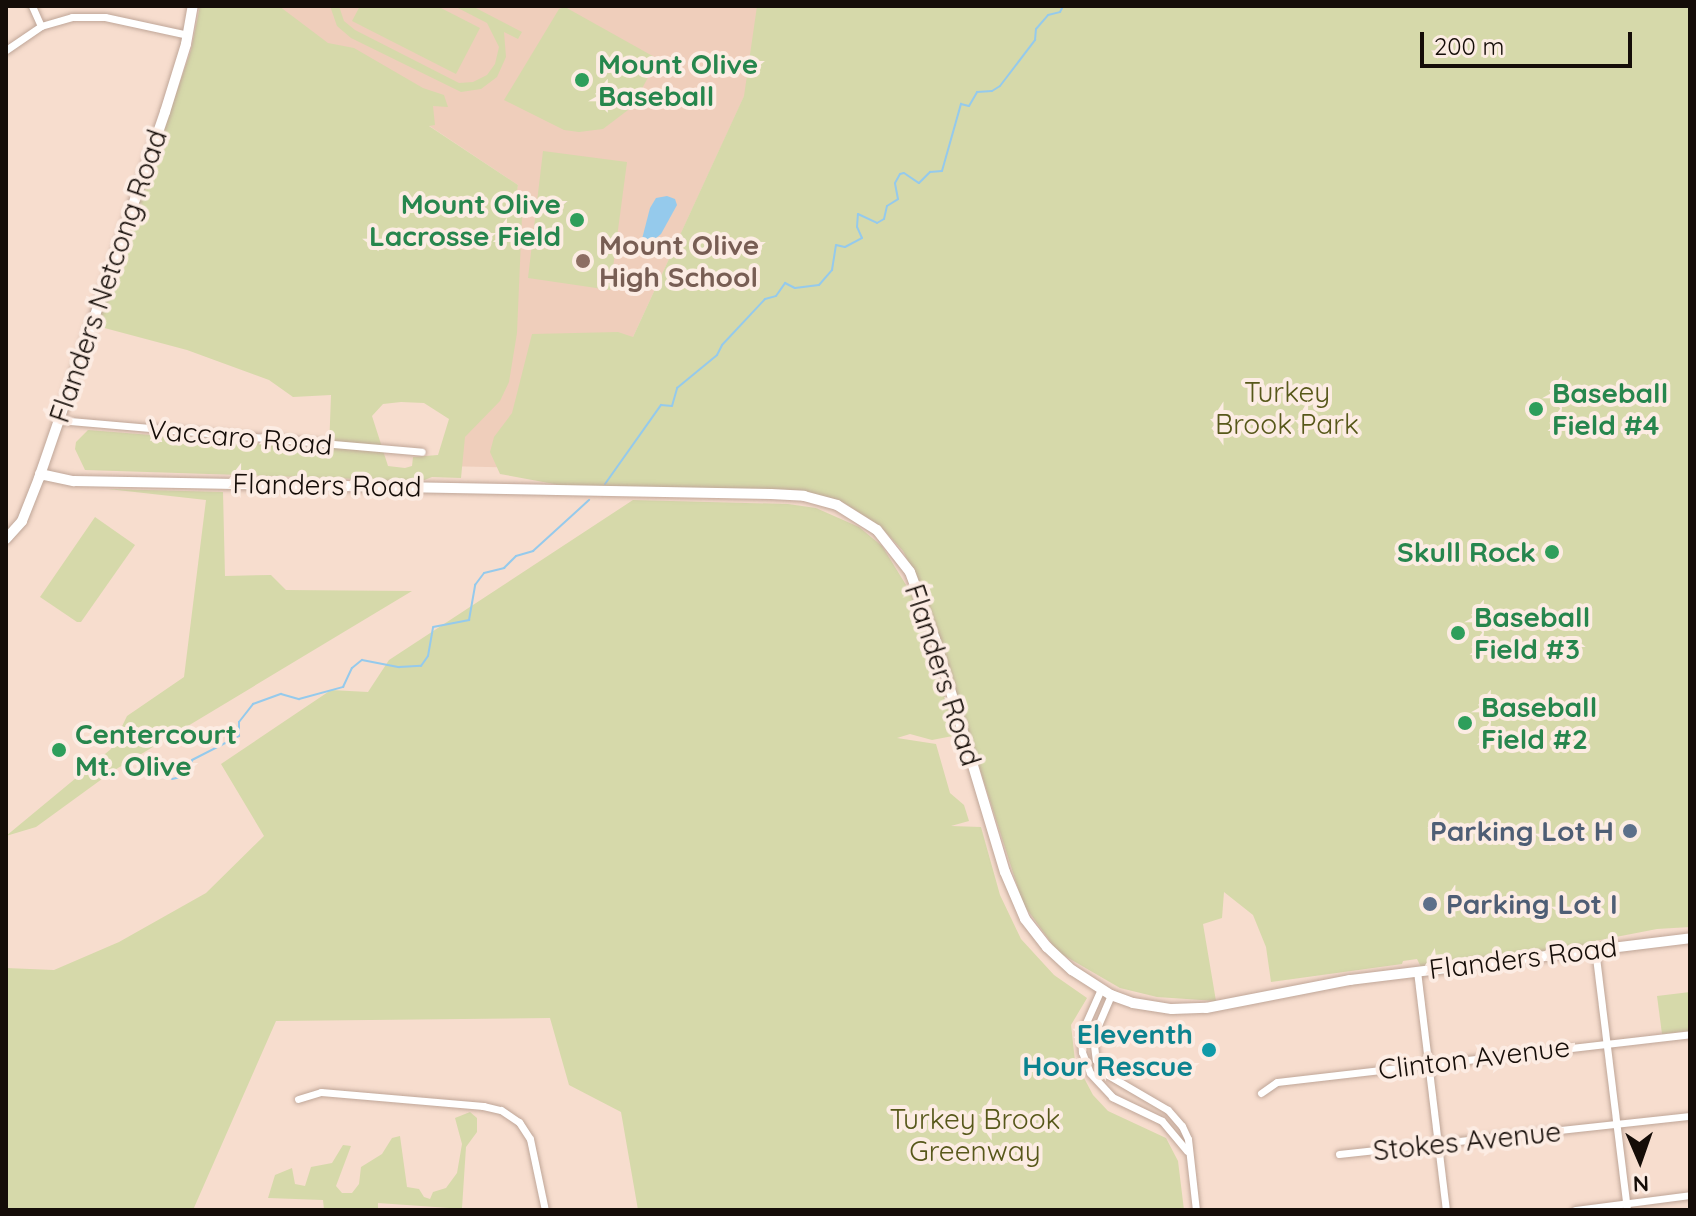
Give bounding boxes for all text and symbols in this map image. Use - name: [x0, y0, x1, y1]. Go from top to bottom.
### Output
- scale bar: [1424, 16, 1636, 66]
- text: 200 m: [1434, 31, 1504, 61]
- place label: Mount Olive Baseball: [598, 47, 758, 113]
- marker: Mount Olive Baseball: [573, 71, 591, 89]
- street label: Flanders Netcong Road: [42, 125, 174, 427]
- place label: Mount Olive Lacrosse Field: [369, 187, 561, 253]
- marker: Mount Olive Lacrosse Field: [568, 211, 586, 229]
- place label: Mount Olive High School: [599, 228, 759, 294]
- marker: Mount Olive High School: [574, 252, 592, 270]
- park label: Turkey Brook Park: [1215, 375, 1359, 441]
- place label: Baseball Field #4: [1552, 376, 1668, 442]
- marker: Baseball Field #4: [1527, 400, 1545, 418]
- street label: Vaccaro Road: [146, 412, 334, 462]
- street label: Flanders Road: [232, 467, 422, 503]
- place label: Skull Rock: [1397, 535, 1536, 569]
- marker: Skull Rock: [1543, 543, 1561, 561]
- street label: Flanders Road: [898, 580, 988, 770]
- place label: Baseball Field #3: [1474, 600, 1590, 666]
- marker: Baseball Field #3: [1449, 624, 1467, 642]
- place label: Baseball Field #2: [1481, 690, 1597, 756]
- marker: Baseball Field #2: [1456, 714, 1474, 732]
- place label: Centercourt Mt. Olive: [75, 717, 237, 783]
- marker: Centercourt Mt. Olive: [50, 741, 68, 759]
- place label: Parking Lot H: [1430, 814, 1614, 848]
- marker: Parking Lot H: [1621, 822, 1639, 840]
- place label: Parking Lot I: [1446, 887, 1618, 921]
- marker: Parking Lot I: [1421, 895, 1439, 913]
- street label: Flanders Road: [1427, 930, 1619, 986]
- place label: Eleventh Hour Rescue: [1022, 1017, 1193, 1083]
- street label: Clinton Avenue: [1376, 1030, 1572, 1086]
- marker: Eleventh Hour Rescue: [1200, 1041, 1218, 1059]
- park label: Turkey Brook Greenway: [889, 1102, 1061, 1168]
- street label: Stokes Avenue: [1371, 1114, 1563, 1168]
- north arrow: [1600, 1120, 1680, 1200]
- text: N: [1632, 1170, 1649, 1198]

